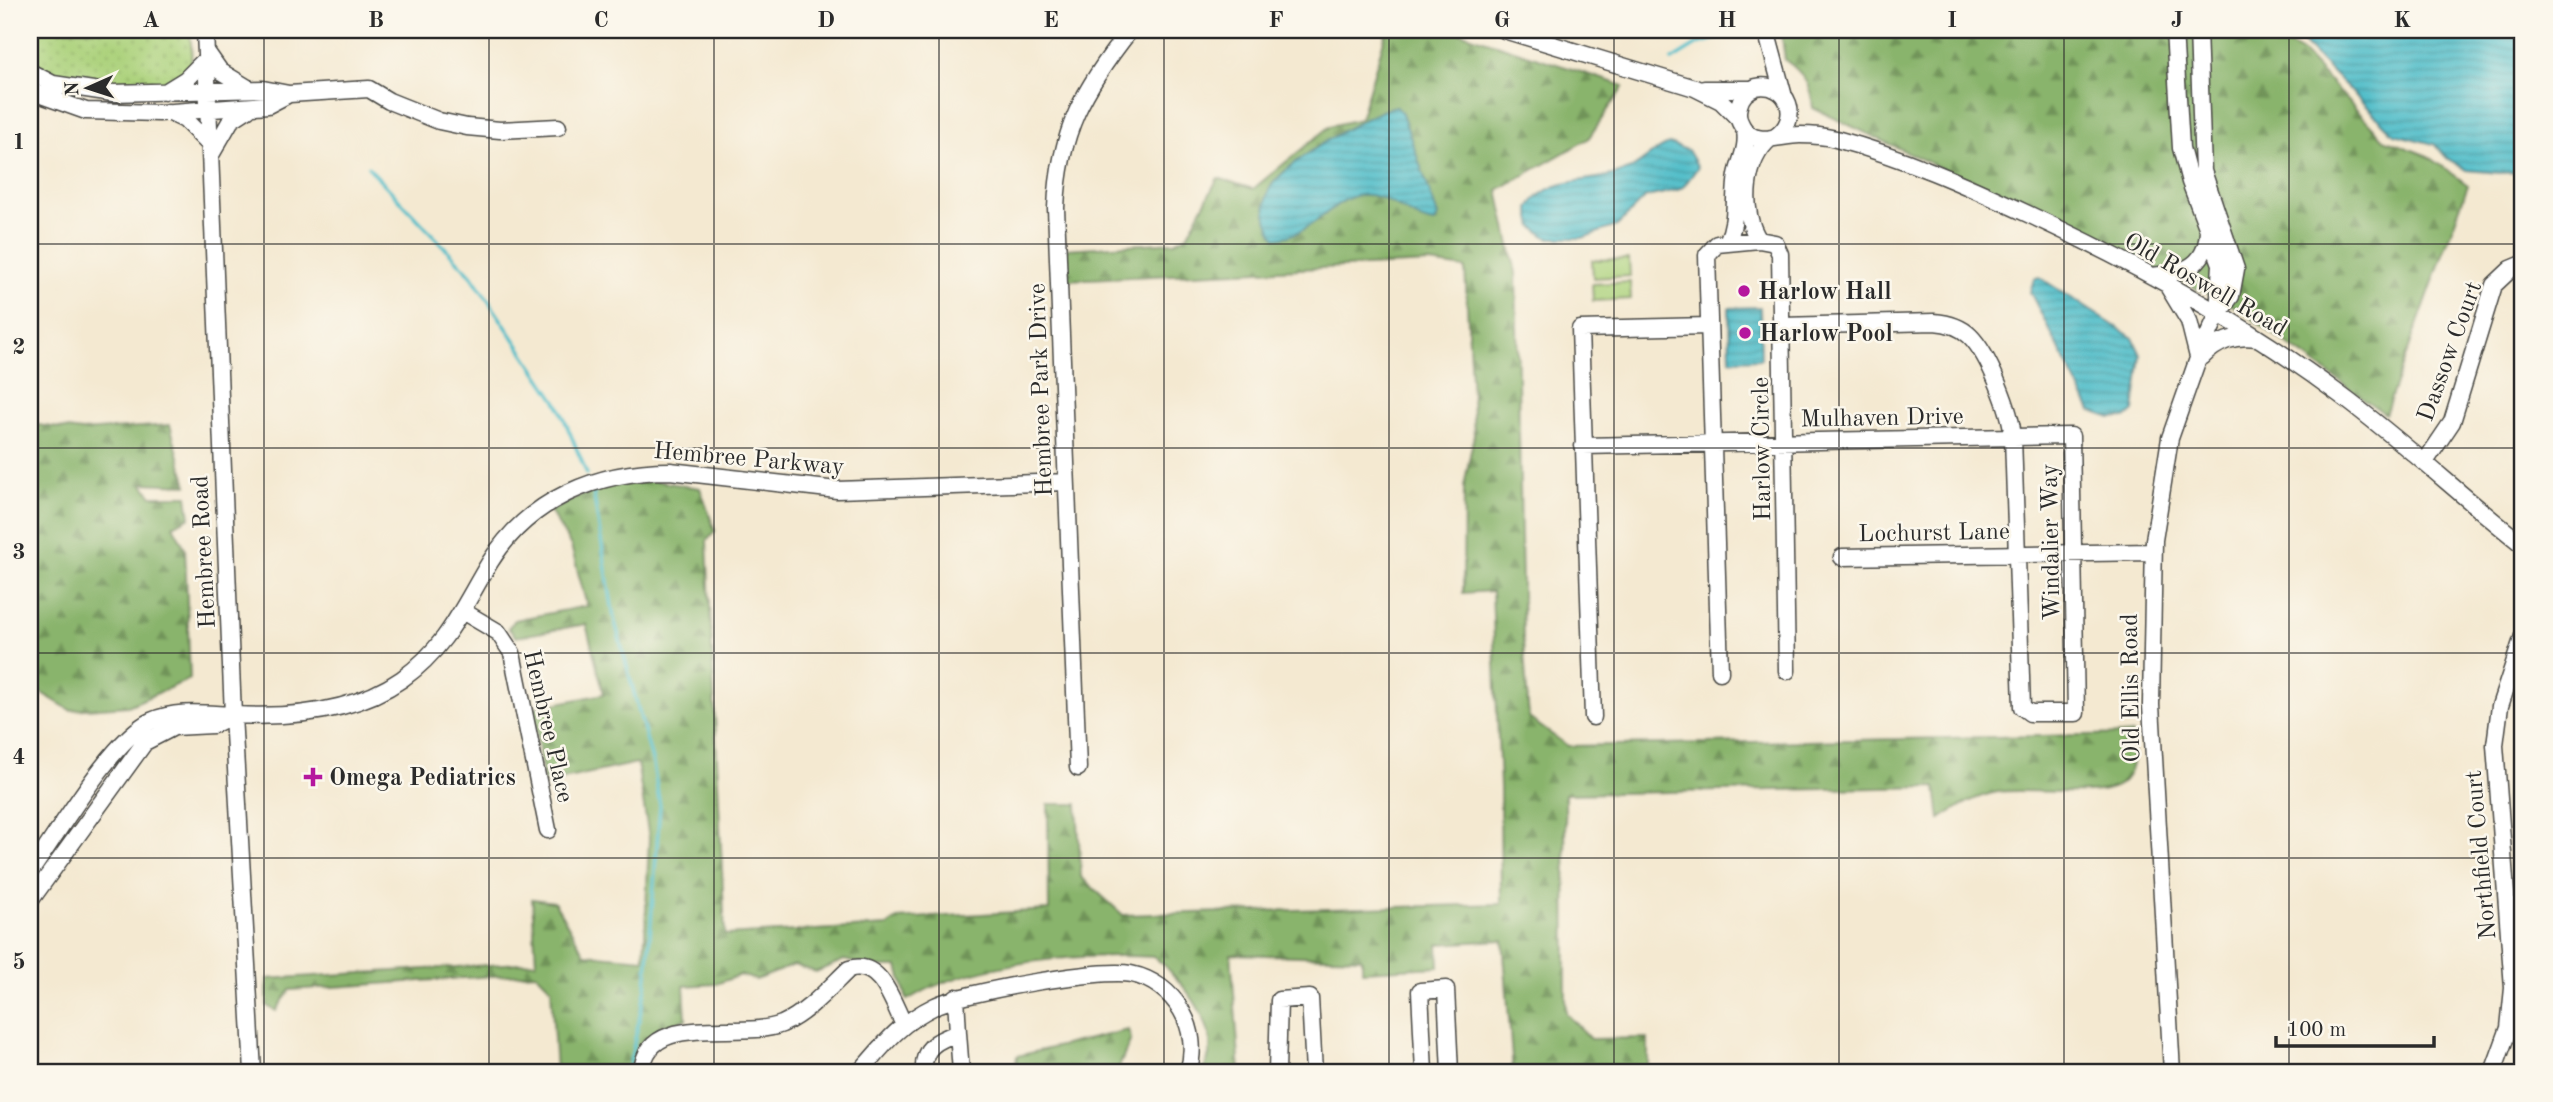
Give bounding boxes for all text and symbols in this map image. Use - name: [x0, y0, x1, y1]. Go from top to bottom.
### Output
- text: A: [142, 9, 160, 32]
- text: B: [368, 9, 384, 32]
- text: C: [593, 9, 609, 32]
- text: D: [817, 9, 835, 32]
- text: E: [1043, 9, 1059, 32]
- text: F: [1268, 9, 1284, 32]
- text: G: [1494, 9, 1510, 32]
- text: H: [1718, 9, 1736, 32]
- text: I: [1947, 9, 1957, 32]
- text: J: [2171, 9, 2183, 32]
- text: K: [2393, 9, 2411, 32]
- north arrow: [52, 52, 122, 122]
- text: N: [64, 81, 83, 97]
- text: 1: [12, 131, 26, 154]
- street label: Old Roswell Road: [2119, 229, 2291, 342]
- street label: Dassow Court: [2414, 278, 2487, 425]
- place label: Harlow Hall: [1758, 281, 1892, 305]
- street label: Hembree Park Drive: [1026, 283, 1058, 497]
- marker: Harlow Hall: [1736, 283, 1752, 299]
- place label: Harlow Pool: [1759, 323, 1893, 347]
- marker: Harlow Pool: [1737, 325, 1753, 341]
- text: 2: [12, 336, 26, 359]
- street label: Harlow Circle: [1750, 377, 1776, 521]
- street label: Mulhaven Drive: [1800, 406, 1964, 432]
- street label: Hembree Parkway: [652, 440, 845, 480]
- street label: Windalier Way: [2039, 463, 2065, 621]
- street label: Hembree Road: [189, 475, 221, 629]
- street label: Lochurst Lane: [1858, 521, 2010, 547]
- text: 3: [12, 541, 26, 564]
- street label: Old Ellis Road: [2119, 613, 2145, 763]
- street label: Hembree Place: [518, 648, 576, 805]
- text: 4: [12, 746, 26, 769]
- marker: Omega Pediatrics: [303, 767, 323, 787]
- place label: Omega Pediatrics: [329, 767, 516, 791]
- street label: Northfield Court: [2463, 769, 2501, 941]
- text: 5: [12, 951, 26, 974]
- scale bar: [2276, 1004, 2434, 1048]
- text: 100 m: [2287, 1020, 2346, 1041]

